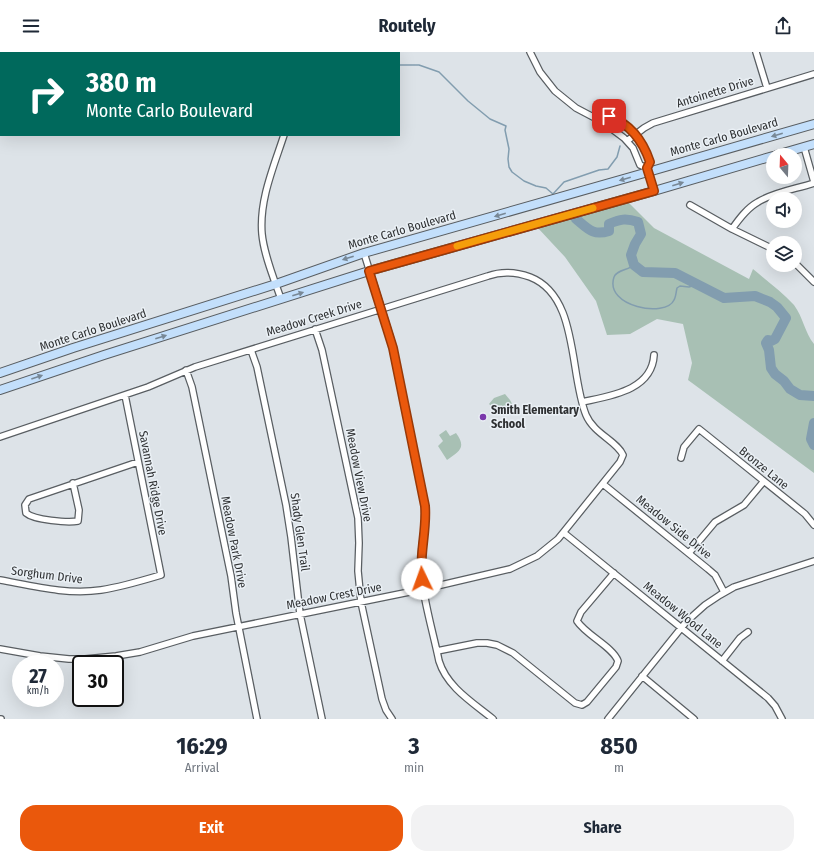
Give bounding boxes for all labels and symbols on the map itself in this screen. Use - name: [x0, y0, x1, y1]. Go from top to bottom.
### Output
- street label: Antoinette Drive: [675, 74, 755, 110]
- pin: [592, 99, 626, 133]
- street label: Monte Carlo Boulevard: [669, 115, 779, 159]
- one-way arrow: [770, 132, 782, 138]
- north arrow: [766, 148, 802, 184]
- one-way arrow: [619, 176, 631, 182]
- one-way arrow: [673, 181, 685, 187]
- street label: Monte Carlo Boulevard: [347, 208, 457, 252]
- one-way arrow: [494, 212, 506, 218]
- one-way arrow: [342, 255, 354, 261]
- one-way arrow: [292, 290, 304, 296]
- street label: Meadow Creek Drive: [265, 297, 363, 339]
- street label: Monte Carlo Boulevard: [38, 306, 148, 354]
- one-way arrow: [155, 334, 167, 340]
- one-way arrow: [31, 374, 43, 380]
- place label: Smith Elementary School: [491, 403, 579, 431]
- marker: Smith Elementary School: [478, 412, 488, 422]
- street label: Meadow View Drive: [343, 427, 375, 523]
- street label: Savannah Ridge Drive: [136, 430, 170, 536]
- street label: Bronze Lane: [736, 444, 792, 492]
- street label: Shady Glen Trail: [288, 492, 312, 572]
- street label: Meadow Side Drive: [633, 492, 715, 562]
- street label: Meadow Park Drive: [218, 495, 250, 589]
- position arrow: [401, 558, 443, 600]
- street label: Sorghum Drive: [10, 564, 84, 586]
- street label: Meadow Wood Lane: [641, 579, 725, 651]
- street label: Meadow Crest Drive: [285, 580, 383, 612]
- speed limit sign: 30: [72, 655, 124, 707]

